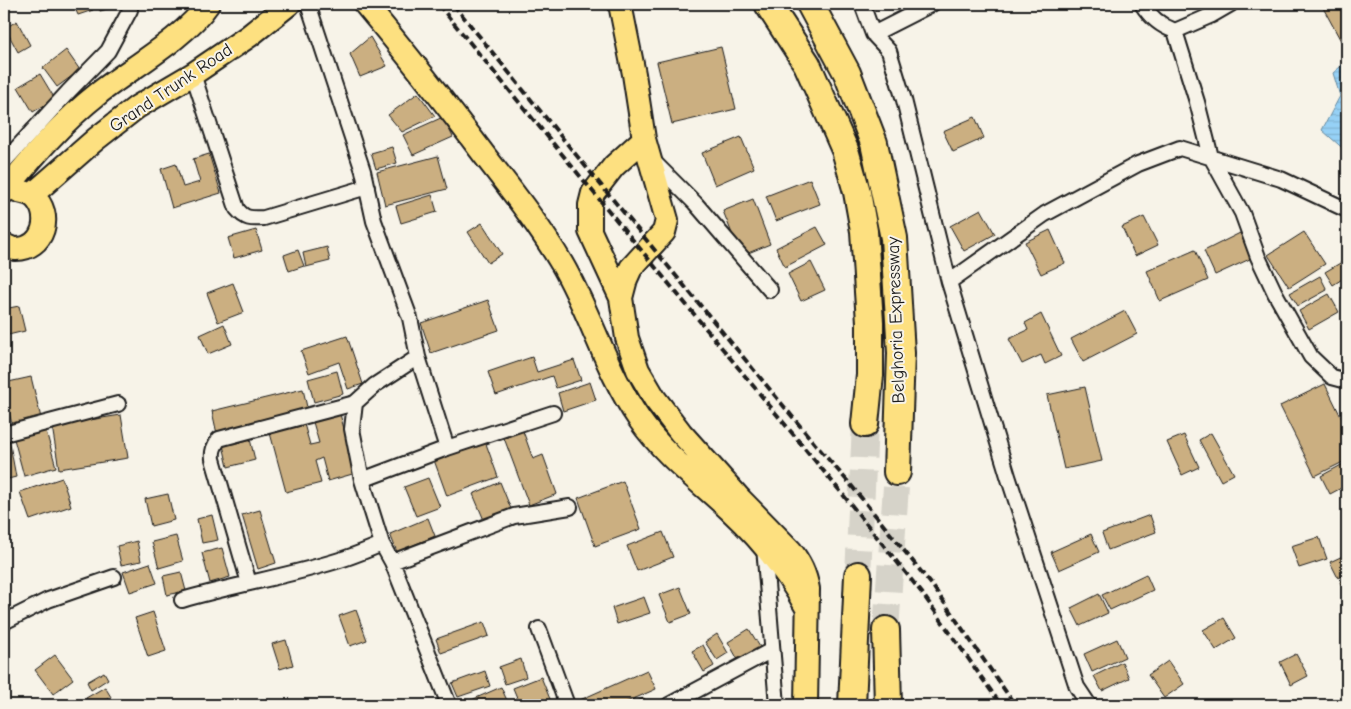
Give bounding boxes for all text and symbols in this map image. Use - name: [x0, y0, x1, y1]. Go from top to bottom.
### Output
- street label: Grand Trunk Road: [106, 39, 236, 137]
- street label: Belghoria Expressway: [883, 235, 909, 404]

